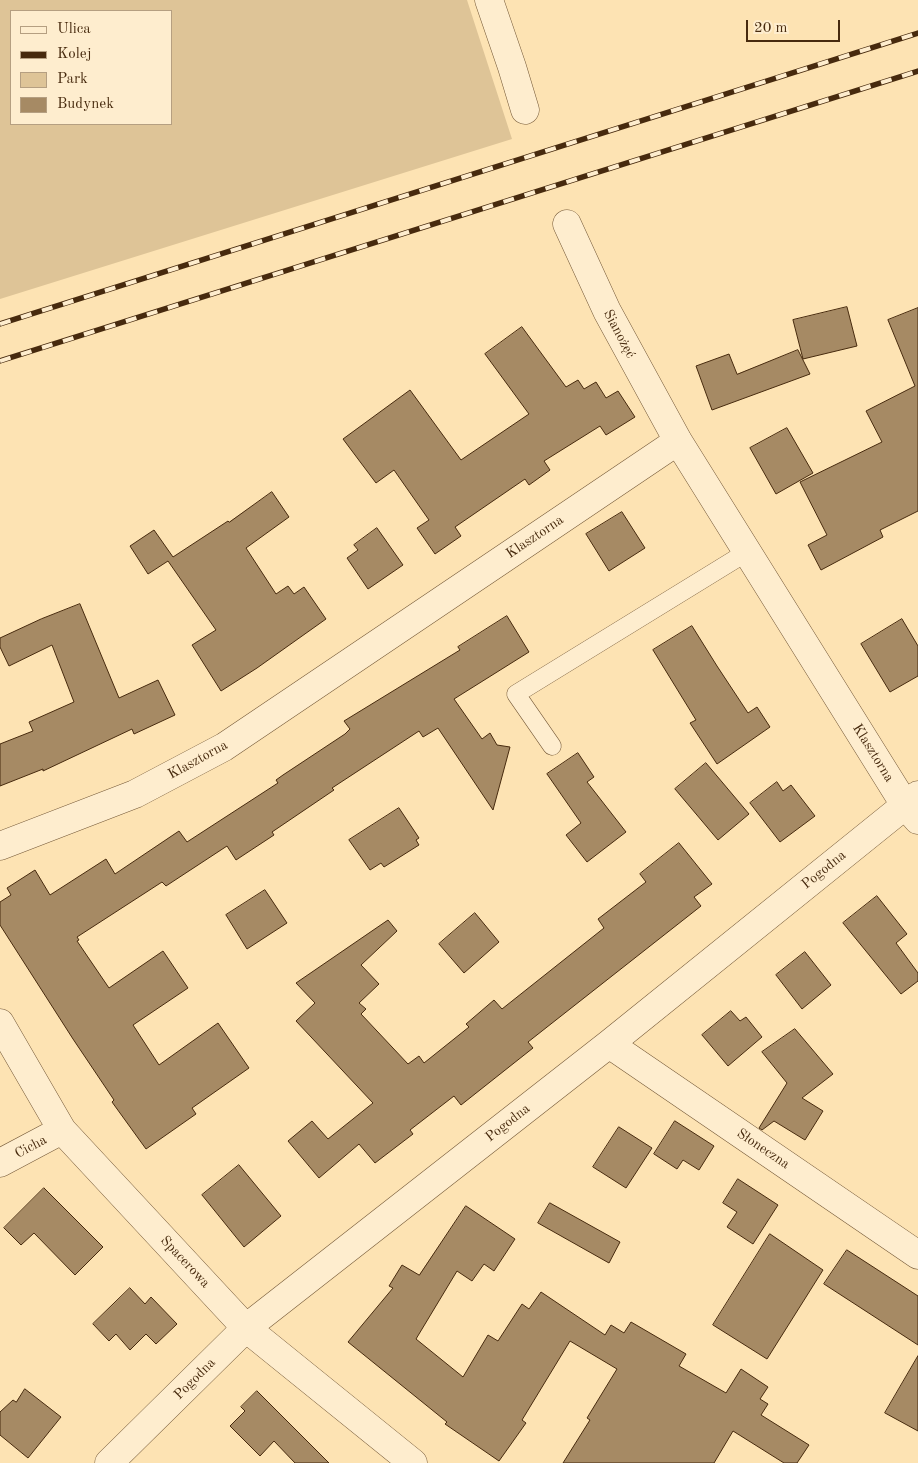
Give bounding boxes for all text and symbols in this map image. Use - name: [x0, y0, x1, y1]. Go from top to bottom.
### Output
- legend: [10, 10, 172, 125]
- scale bar: [748, 10, 842, 42]
- text: 20 m: [754, 21, 788, 36]
- text: Ulica: [57, 22, 91, 37]
- text: Kolej: [57, 47, 92, 62]
- text: Park: [57, 72, 88, 87]
- text: Budynek: [57, 97, 114, 112]
- street label: Sianożęć: [599, 307, 639, 361]
- street label: Klasztorna: [503, 512, 567, 562]
- street label: Klasztorna: [849, 721, 897, 785]
- street label: Klasztorna: [165, 737, 231, 783]
- street label: Pogodna: [798, 847, 850, 893]
- street label: Pogodna: [482, 1100, 534, 1146]
- street label: Słoneczna: [733, 1125, 793, 1173]
- street label: Cicha: [12, 1132, 50, 1162]
- street label: Spacerowa: [157, 1232, 213, 1292]
- street label: Pogodna: [171, 1355, 219, 1403]

